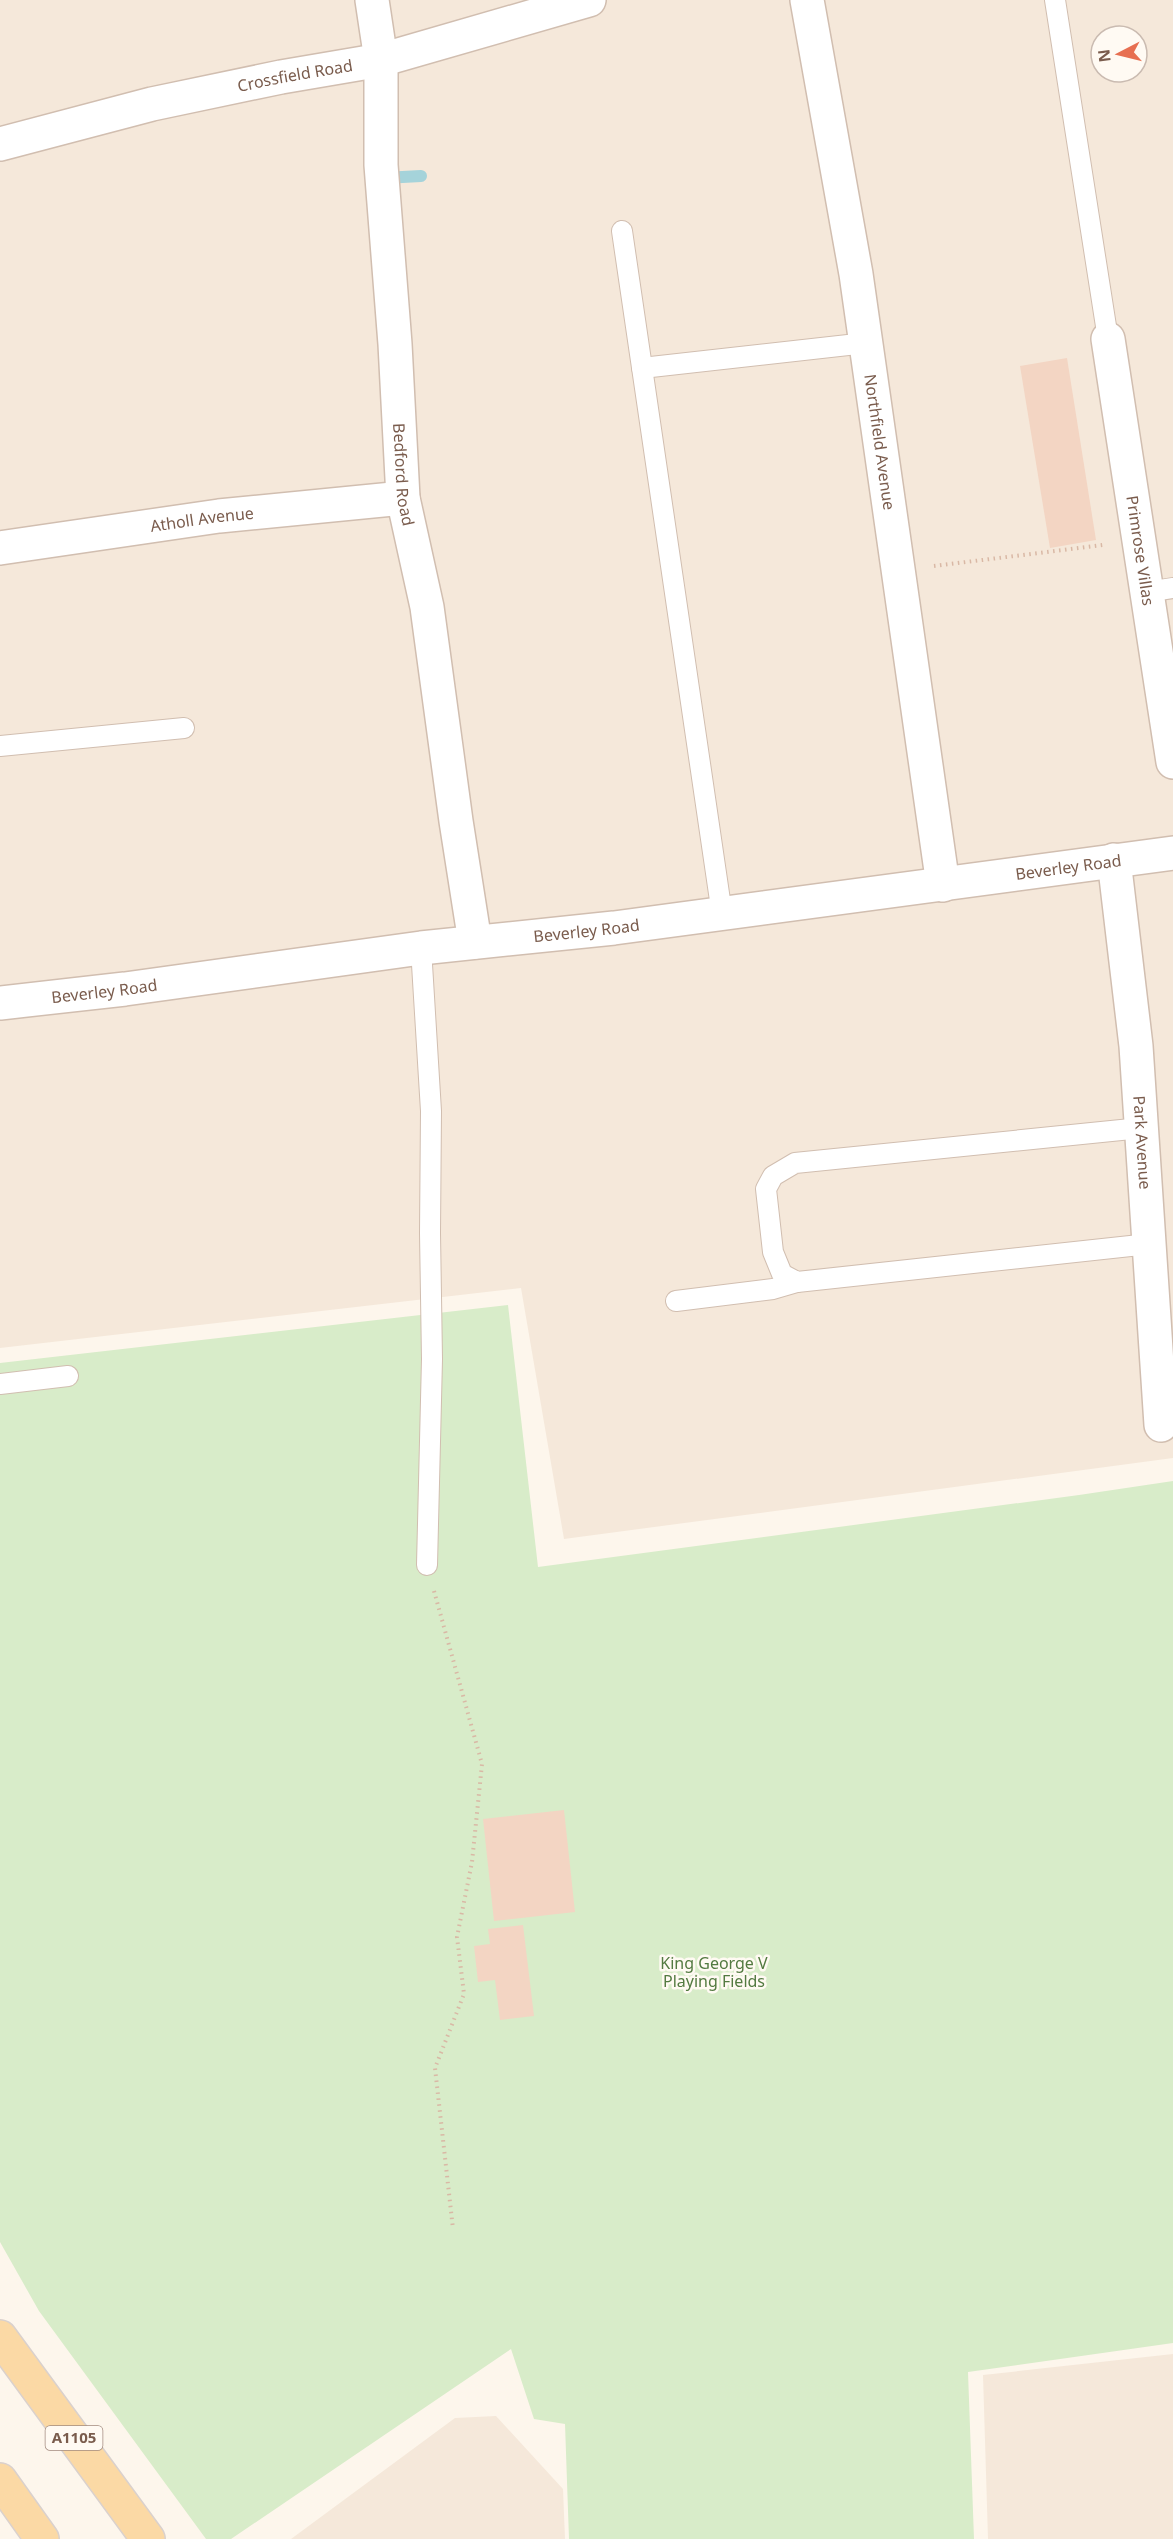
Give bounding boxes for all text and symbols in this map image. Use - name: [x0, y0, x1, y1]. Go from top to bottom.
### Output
- north arrow: [1089, 24, 1149, 84]
- text: N: [1092, 48, 1116, 64]
- street label: Crossfield Road: [235, 54, 354, 97]
- street label: Northfield Avenue: [859, 372, 900, 511]
- street label: Bedford Road: [388, 422, 420, 528]
- street label: Primrose Villas: [1121, 494, 1160, 607]
- street label: Atholl Avenue: [149, 502, 255, 537]
- street label: Beverley Road: [1014, 849, 1123, 885]
- street label: Beverley Road: [532, 914, 641, 947]
- street label: Beverley Road: [50, 974, 159, 1008]
- street label: Park Avenue: [1128, 1095, 1156, 1190]
- park label: King George V Playing Fields: [660, 1952, 768, 1992]
- road number: A1105: [46, 2426, 103, 2450]

